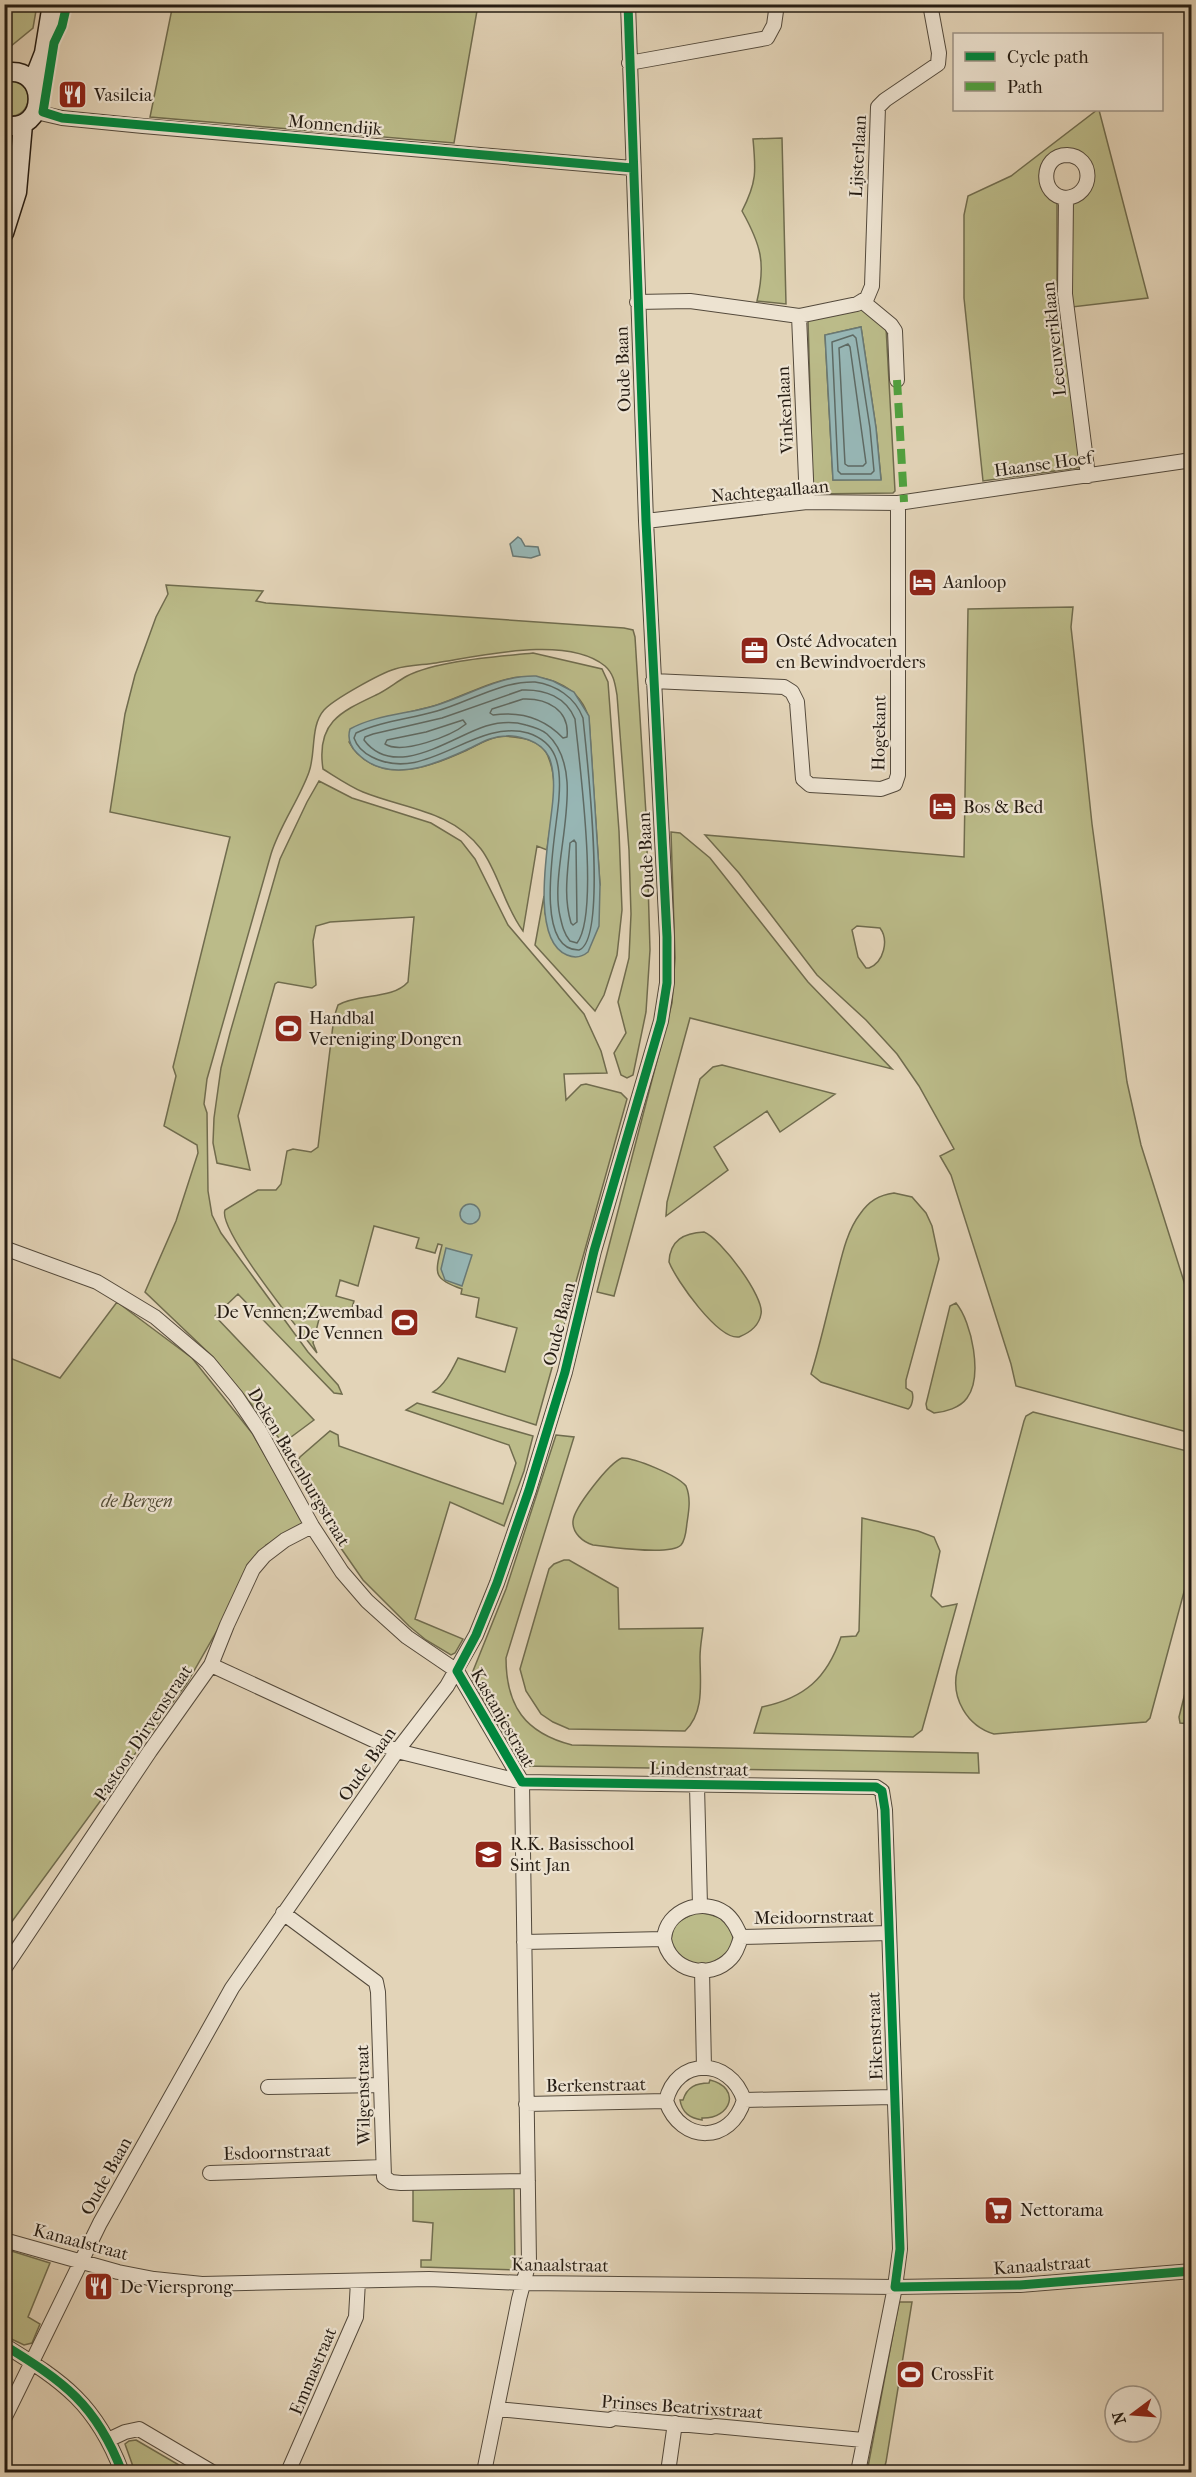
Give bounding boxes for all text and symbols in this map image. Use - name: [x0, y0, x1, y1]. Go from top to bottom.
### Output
- legend: [953, 33, 1163, 111]
- text: Cycle path: [1007, 47, 1088, 68]
- text: Path: [1007, 77, 1043, 98]
- restaurant icon: Vasileia: [57, 79, 89, 111]
- place label: Vasileia: [93, 85, 153, 106]
- street label: Monnendijk: [287, 111, 384, 140]
- street label: Lijsterlaan: [846, 114, 871, 198]
- street label: Leeuweriklaan: [1038, 280, 1071, 397]
- street label: Oude Baan: [611, 325, 635, 412]
- street label: Vinkenlaan: [773, 365, 798, 455]
- street label: Haanse Hoef: [993, 447, 1097, 482]
- street label: Nachtegaallaan: [710, 476, 830, 507]
- hotel icon: Aanloop: [906, 566, 938, 598]
- place label: Aanloop: [942, 572, 1007, 593]
- place label: Osté Advocaten en Bewindvoerders: [776, 631, 926, 673]
- office icon: Osté Advocaten en Bewindvoerders: [739, 635, 771, 667]
- street label: Hogekant: [868, 694, 891, 771]
- hotel icon: Bos & Bed: [926, 791, 958, 823]
- place label: Bos & Bed: [963, 797, 1044, 818]
- street label: Oude Baan: [634, 811, 659, 898]
- place label: Handbal Vereniging Dongen: [308, 1008, 462, 1050]
- sports icon: Handbal Vereniging Dongen: [272, 1012, 304, 1044]
- street label: Oude Baan: [539, 1279, 580, 1368]
- place label: De Vennen;Zwembad De Vennen: [216, 1302, 384, 1344]
- sports icon: De Vennen;Zwembad De Vennen: [388, 1306, 420, 1338]
- street label: Deken Batenburgstraat: [243, 1384, 354, 1551]
- park label: de Bergen: [101, 1491, 173, 1512]
- street label: Pastoor Dirvenstraat: [90, 1661, 197, 1806]
- street label: Kastanjestraat: [466, 1665, 540, 1772]
- street label: Oude Baan: [334, 1723, 401, 1805]
- street label: Lindenstraat: [649, 1758, 749, 1781]
- place label: R.K. Basisschool Sint Jan: [510, 1834, 634, 1876]
- school or university icon: R.K. Basisschool Sint Jan: [473, 1838, 505, 1870]
- street label: Meidoornstraat: [754, 1906, 875, 1929]
- street label: Eikenstraat: [863, 1991, 888, 2081]
- street label: Wilgenstraat: [352, 2044, 375, 2146]
- street label: Berkenstraat: [546, 2074, 647, 2097]
- street label: Oude Baan: [76, 2133, 137, 2219]
- street label: Esdoornstraat: [223, 2140, 332, 2165]
- supermarket icon: Nettorama: [983, 2194, 1015, 2226]
- place label: Nettorama: [1020, 2200, 1104, 2221]
- street label: Kanaalstraat: [31, 2220, 131, 2265]
- street label: Kanaalstraat: [993, 2252, 1092, 2279]
- street label: Kanaalstraat: [511, 2254, 609, 2277]
- restaurant icon: De Viersprong: [83, 2271, 115, 2303]
- place label: De Viersprong: [120, 2277, 233, 2298]
- street label: Emmastraat: [286, 2324, 342, 2418]
- sports icon: CrossFit: [894, 2358, 926, 2390]
- place label: CrossFit: [931, 2364, 995, 2385]
- north arrow: [1103, 2384, 1163, 2444]
- street label: Prinses Beatrixstraat: [601, 2391, 764, 2424]
- text: N: [1108, 2409, 1130, 2426]

